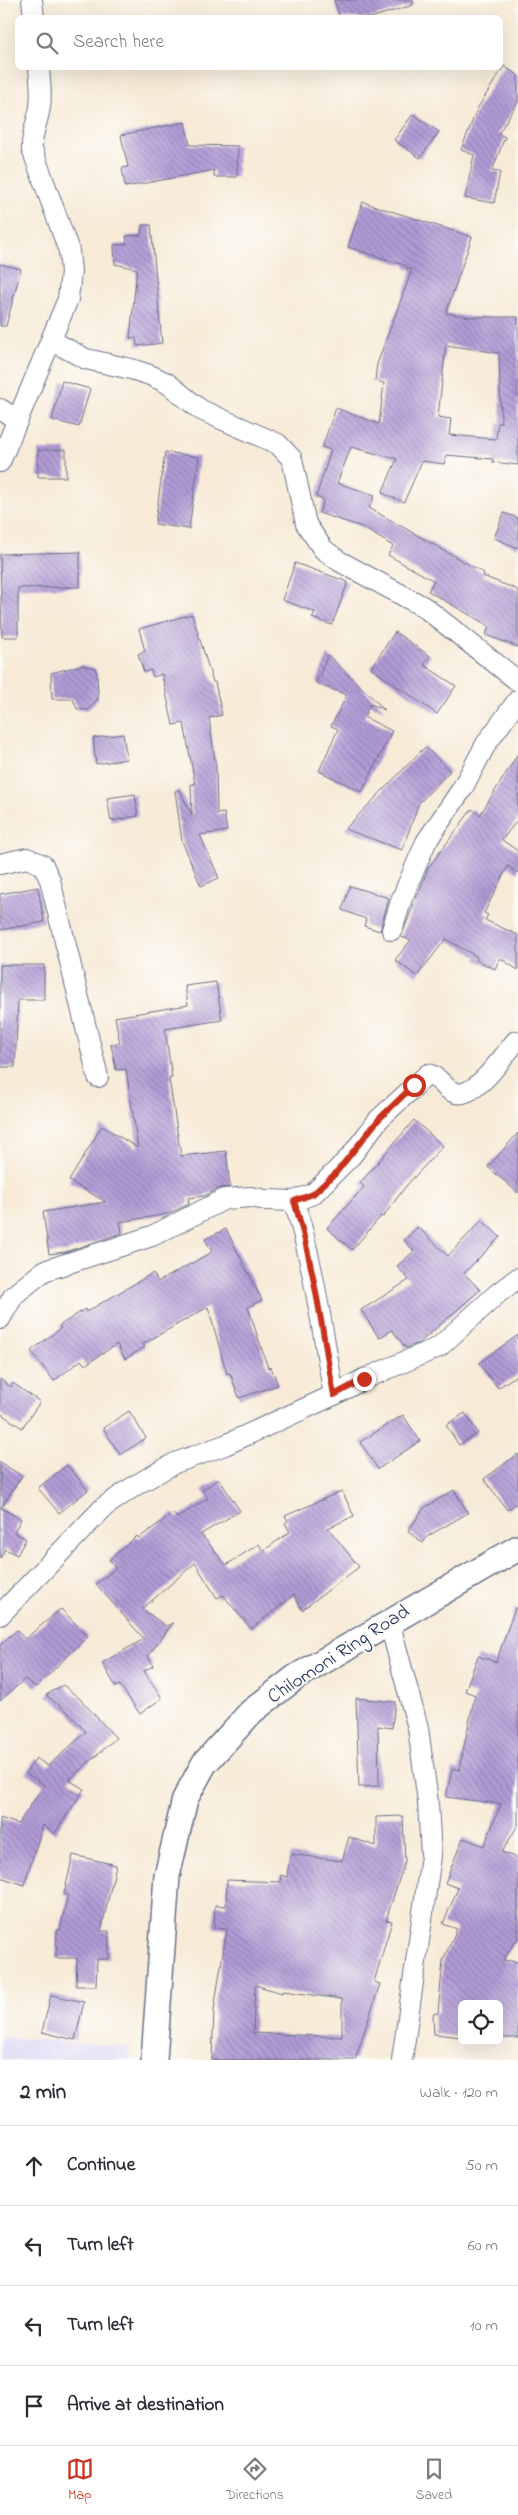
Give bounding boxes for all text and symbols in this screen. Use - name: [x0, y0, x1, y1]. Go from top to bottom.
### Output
- search box: [15, 15, 503, 70]
- icon: search: [33, 29, 61, 57]
- text: Search here: [73, 29, 164, 56]
- route start: [403, 1074, 426, 1097]
- route end: [353, 1368, 376, 1391]
- street label: Chilomoni Ring Road: [262, 1598, 416, 1713]
- map controls: [458, 2000, 503, 2045]
- button: locate: [458, 2000, 503, 2045]
- text: 2 min: [20, 2078, 66, 2108]
- text: Walk · 120 m: [419, 2081, 498, 2105]
- icon: ahead: [20, 2152, 48, 2180]
- text: Continue: [67, 2152, 135, 2179]
- text: 50 m: [466, 2154, 498, 2178]
- icon: left: [20, 2232, 48, 2260]
- text: Turn left: [67, 2232, 134, 2259]
- text: 60 m: [468, 2234, 498, 2258]
- icon: left: [20, 2312, 48, 2340]
- text: Turn left: [67, 2312, 134, 2339]
- text: 10 m: [470, 2314, 498, 2338]
- icon: arrive: [20, 2392, 48, 2420]
- text: Arrive at destination: [67, 2392, 224, 2419]
- tab: Map: [66, 2455, 94, 2506]
- tab: Directions: [226, 2455, 284, 2506]
- tab: Saved: [416, 2455, 452, 2506]

